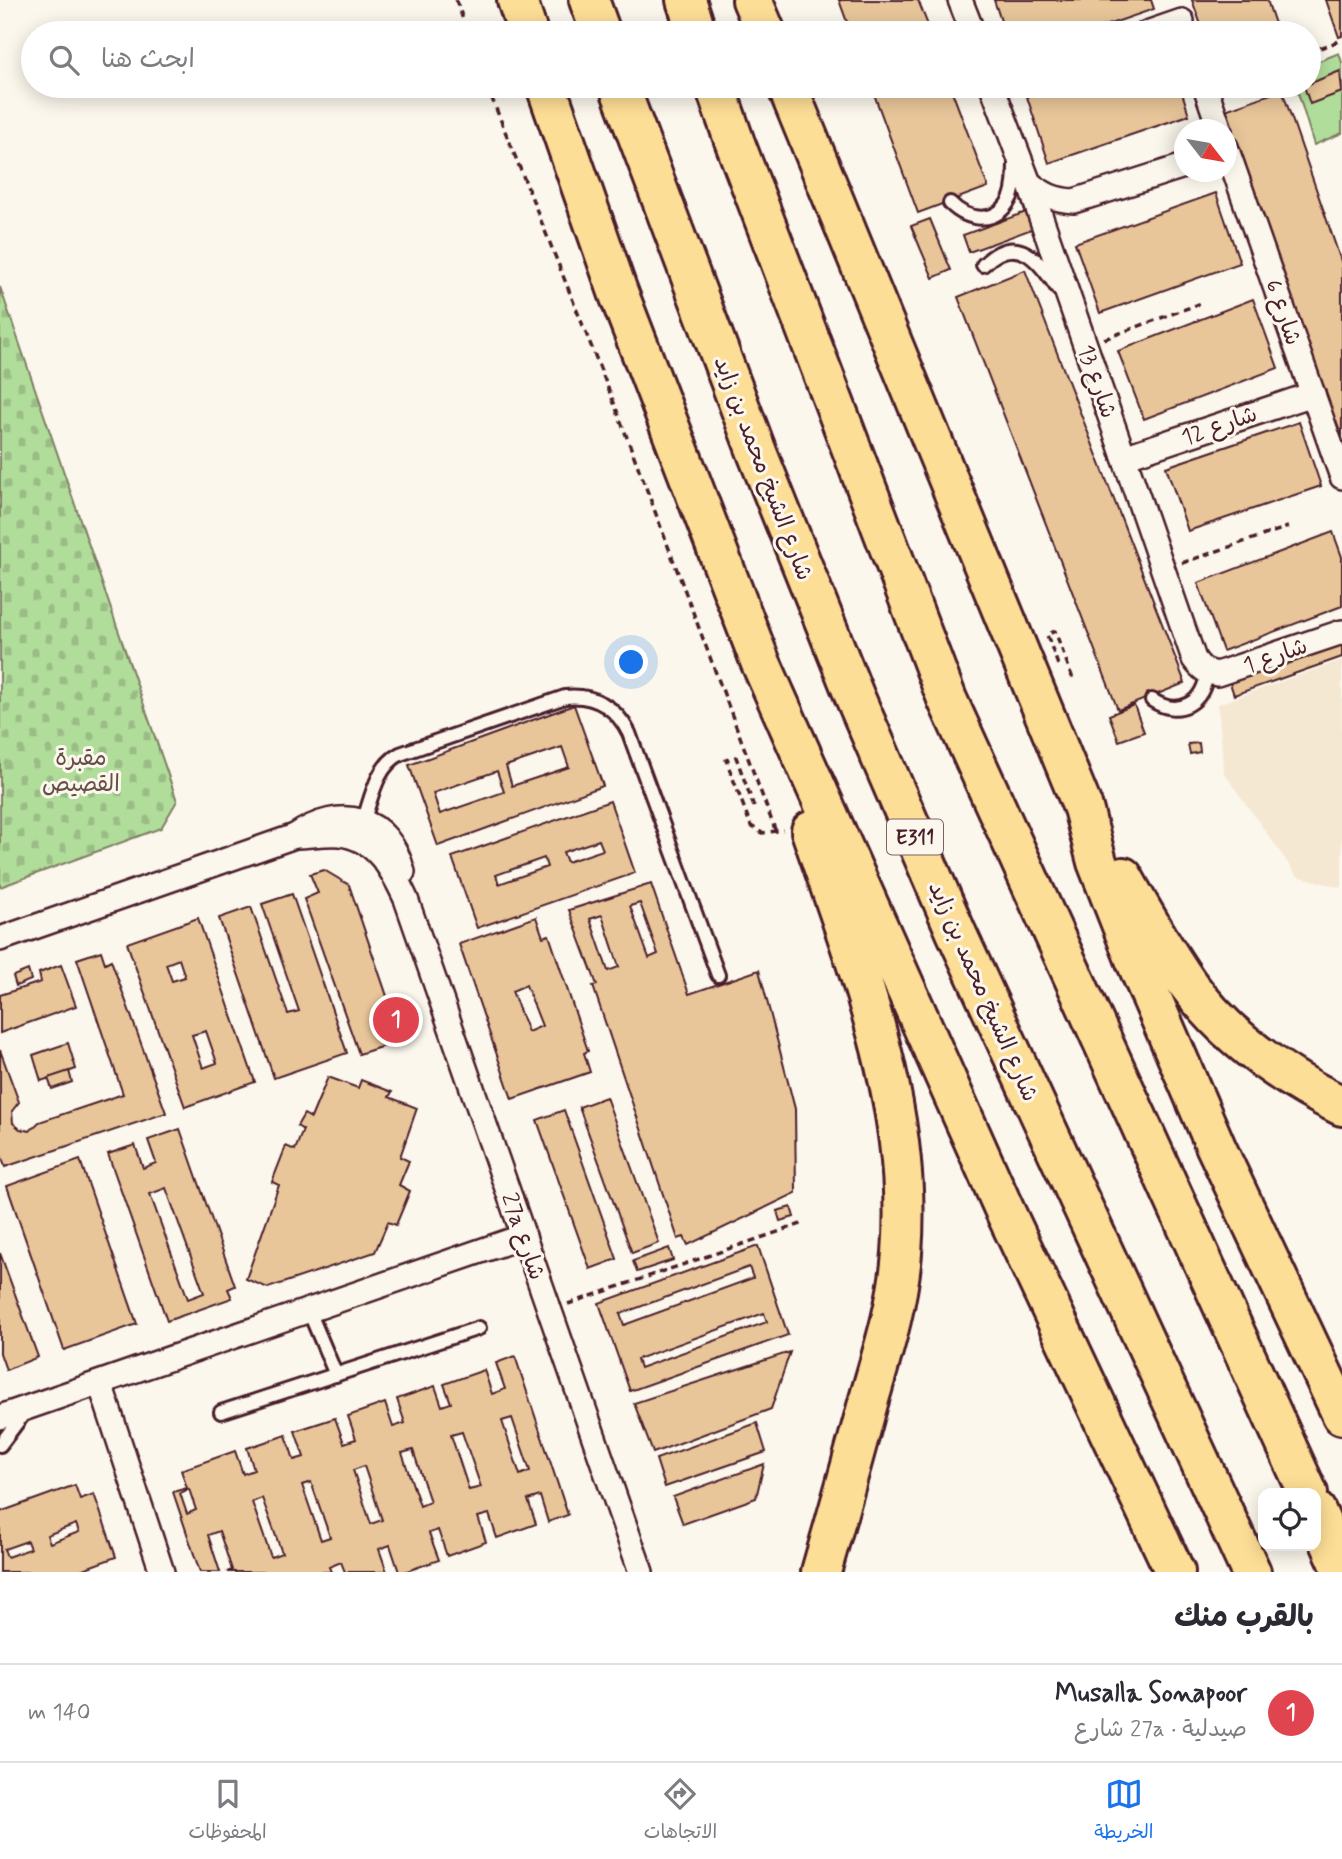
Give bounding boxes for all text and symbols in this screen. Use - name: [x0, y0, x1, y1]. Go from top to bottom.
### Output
- search box: [21, 21, 1321, 98]
- icon: search: [45, 41, 83, 79]
- text: ابحث هنا: [101, 43, 195, 77]
- north arrow: [1174, 119, 1237, 182]
- street label: شارع 6: [1257, 276, 1307, 350]
- street label: شارع 13: [1070, 341, 1123, 422]
- street label: شارع الشيخ محمد بن زايد: [706, 352, 819, 585]
- street label: شارع 12: [1178, 400, 1262, 454]
- street label: شارع 1: [1239, 632, 1312, 682]
- your location: [614, 645, 648, 679]
- park label: مقبرة القصيص: [42, 744, 120, 800]
- road number: E311: [887, 820, 943, 854]
- street label: شارع الشيخ محمد بن زايد: [920, 877, 1044, 1107]
- pin: 1: [373, 994, 419, 1046]
- street label: 27a شارع: [493, 1189, 551, 1284]
- map controls: [1258, 1488, 1321, 1551]
- button: locate: [1258, 1488, 1321, 1551]
- text: بالقرب منك: [1174, 1598, 1314, 1637]
- text: Musalla Sonapoor: [1055, 1677, 1247, 1711]
- text: 140 m: [28, 1698, 91, 1728]
- text: 1: [1286, 1698, 1296, 1728]
- text: صيدلية · 27a شارع: [1074, 1715, 1247, 1745]
- tab: المحفوظات: [189, 1775, 267, 1848]
- tab: الاتجاهات: [644, 1775, 717, 1848]
- tab: الخريطة: [1094, 1775, 1153, 1848]

